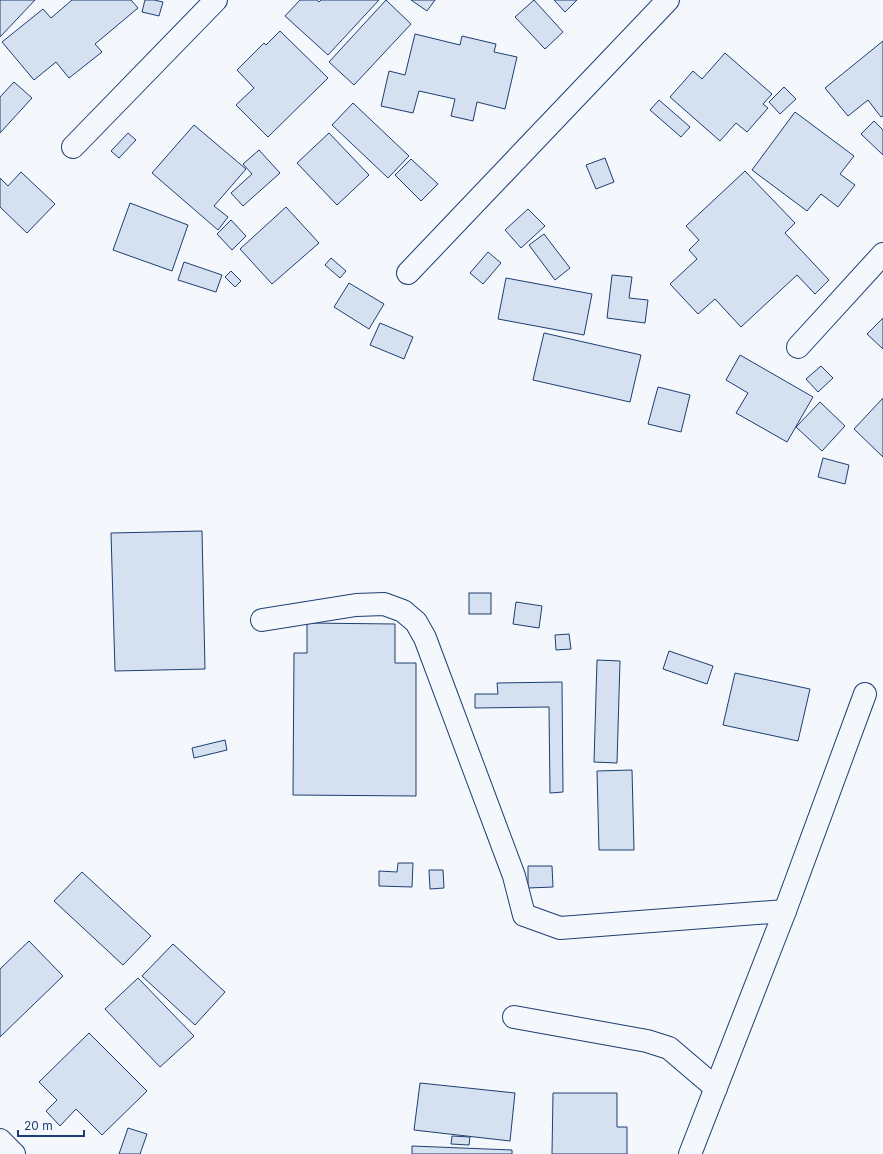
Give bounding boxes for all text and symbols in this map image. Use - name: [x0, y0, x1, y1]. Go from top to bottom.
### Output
- scale bar: [18, 1112, 84, 1138]
- text: 20 m: [24, 1118, 53, 1133]

